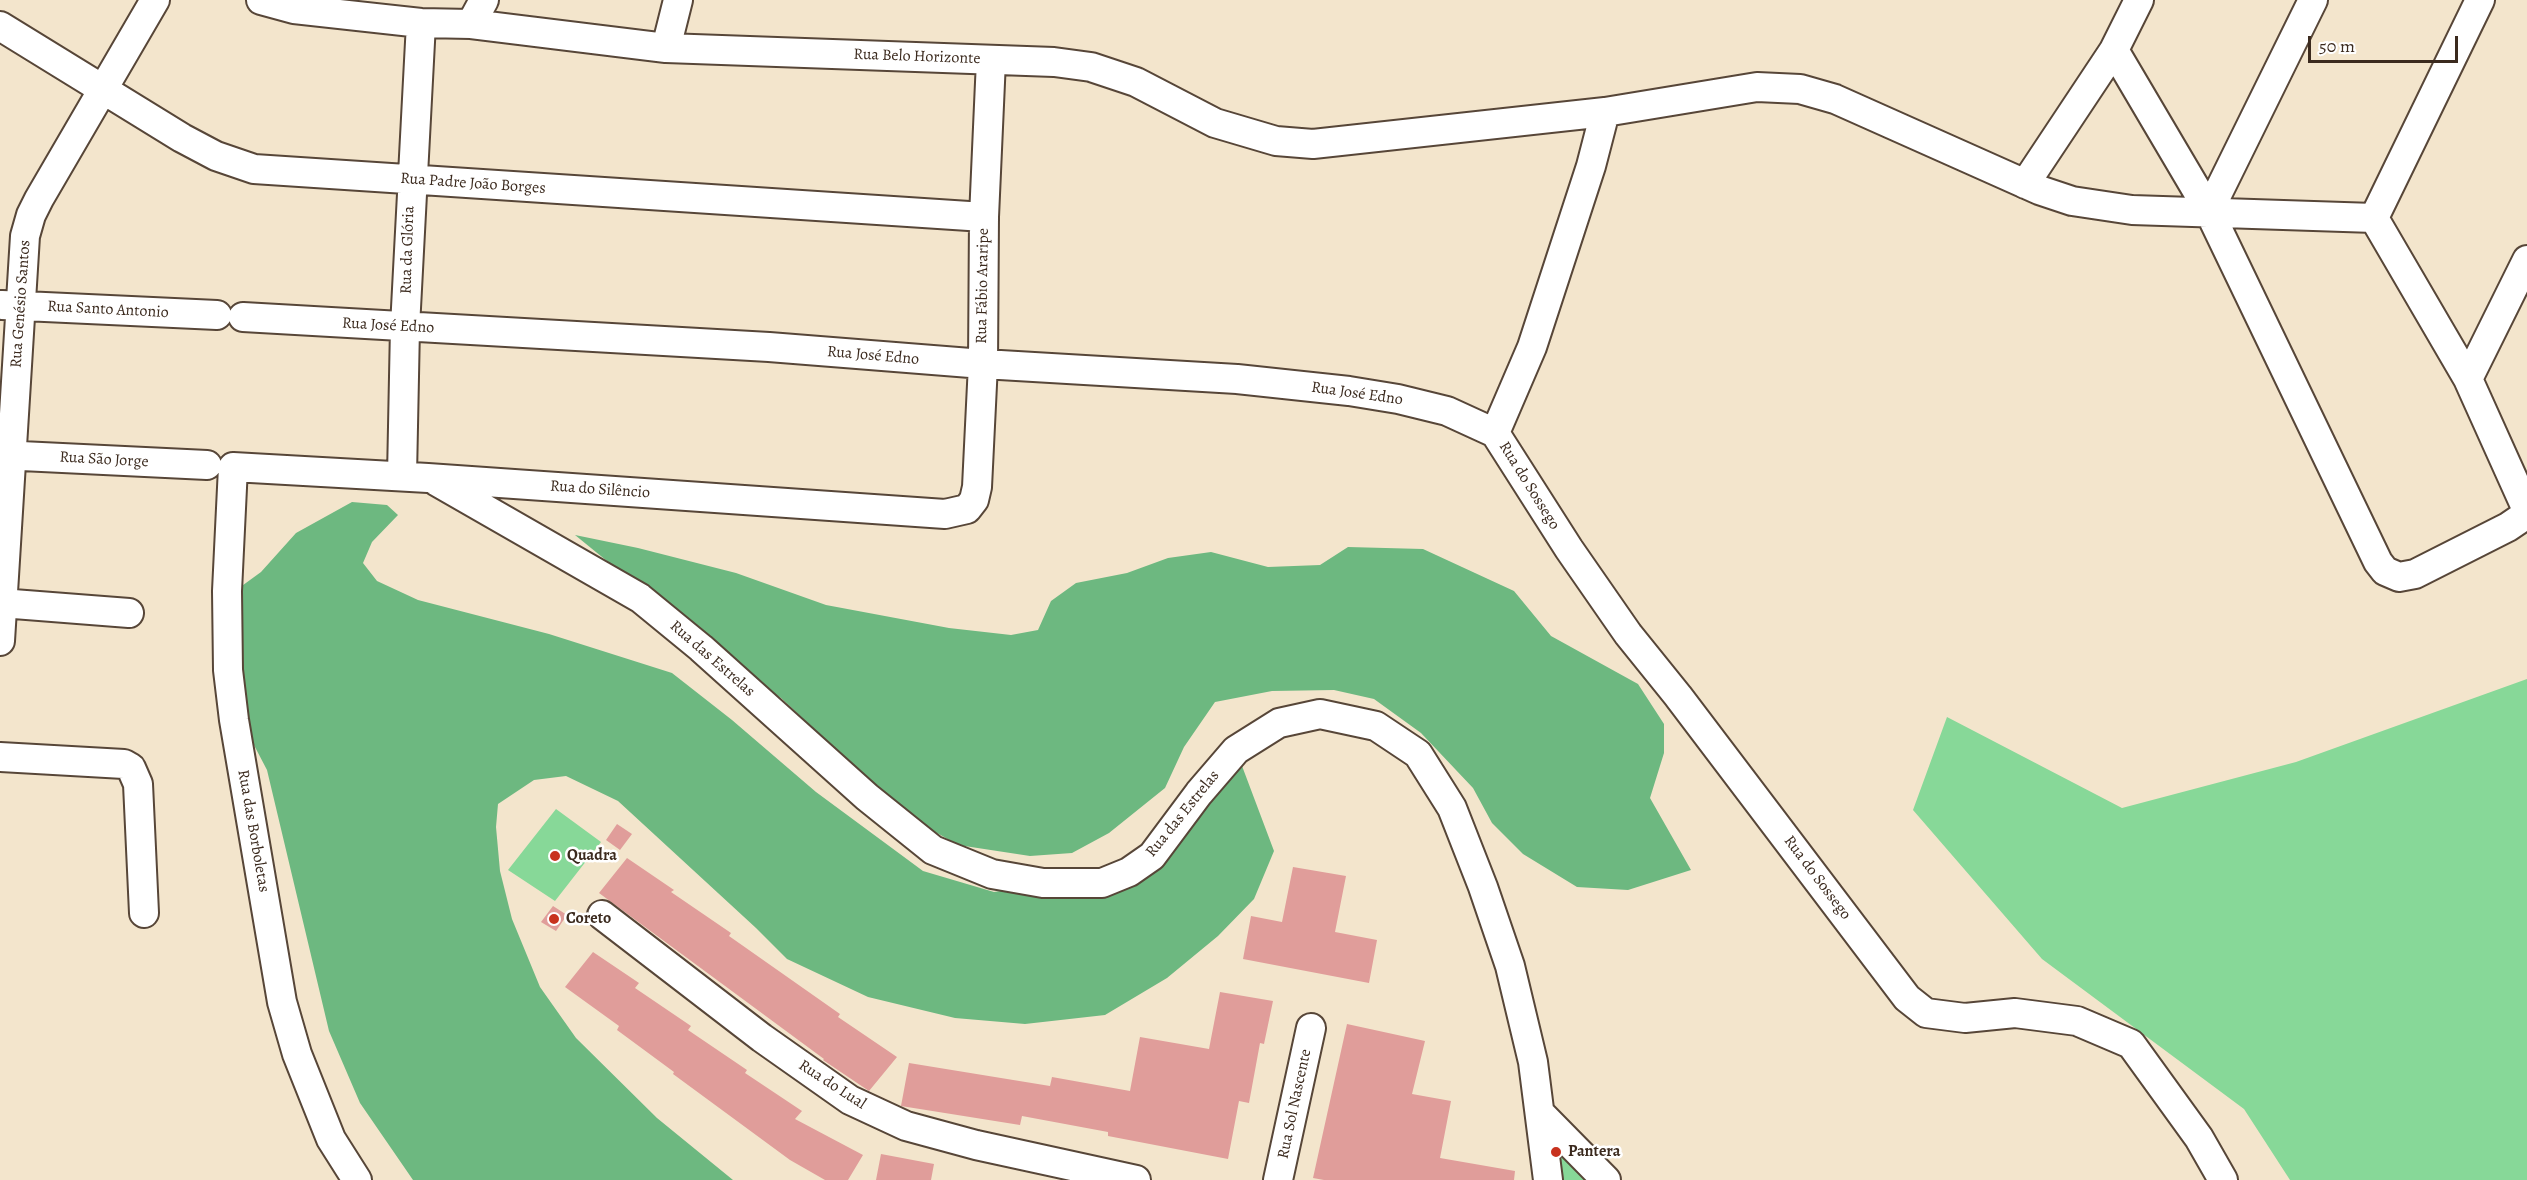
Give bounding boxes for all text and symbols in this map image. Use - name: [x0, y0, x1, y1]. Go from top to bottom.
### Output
- scale bar: [2311, 24, 2461, 62]
- text: 50 m: [2319, 34, 2355, 58]
- street label: Rua Belo Horizonte: [853, 45, 981, 69]
- street label: Rua Padre João Borges: [400, 169, 546, 199]
- street label: Rua da Glória: [397, 206, 419, 294]
- street label: Rua Fábio Araripe: [972, 228, 994, 344]
- street label: Rua Genésio Santos: [7, 239, 35, 369]
- street label: Rua Santo Antonio: [47, 297, 169, 323]
- street label: Rua José Edno: [341, 314, 435, 338]
- street label: Rua José Edno: [826, 342, 920, 370]
- street label: Rua José Edno: [1310, 378, 1404, 410]
- street label: Rua do Sossego: [1494, 438, 1564, 534]
- street label: Rua São Jorge: [59, 448, 149, 472]
- street label: Rua do Silêncio: [549, 477, 651, 503]
- street label: Rua das Estrelas: [666, 617, 758, 701]
- street label: Rua das Estrelas: [1142, 767, 1224, 861]
- street label: Rua das Borboletas: [233, 768, 273, 894]
- street label: Rua do Sossego: [1779, 832, 1855, 924]
- place label: Quadra: [567, 846, 617, 866]
- marker: Quadra: [548, 849, 562, 863]
- place label: Coreto: [566, 909, 611, 929]
- marker: Coreto: [547, 912, 561, 926]
- street label: Rua Sol Nascente: [1274, 1047, 1316, 1161]
- street label: Rua do Lual: [795, 1056, 869, 1114]
- place label: Pantera: [1568, 1142, 1620, 1162]
- marker: Pantera: [1549, 1145, 1563, 1159]

